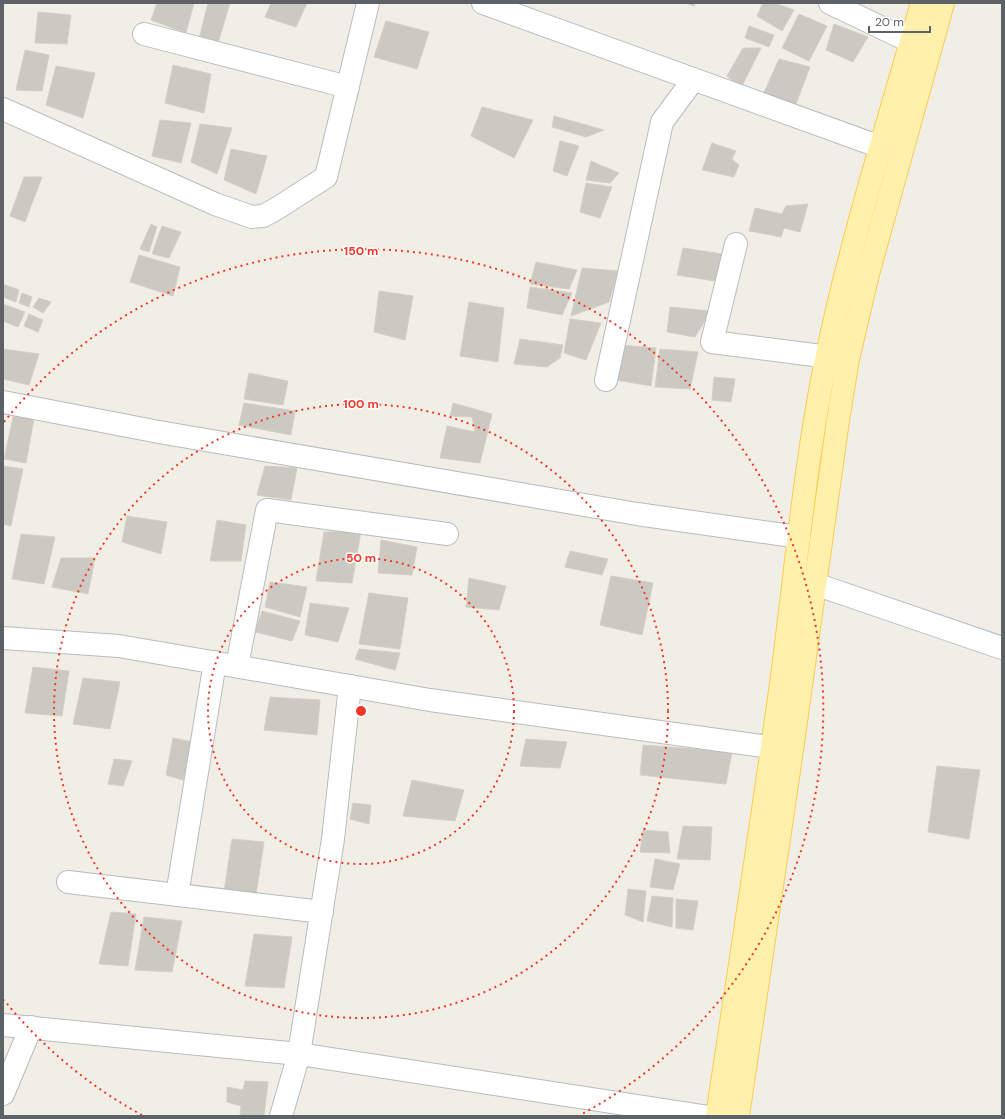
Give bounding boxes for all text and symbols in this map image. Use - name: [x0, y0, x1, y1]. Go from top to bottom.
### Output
- scale bar: [869, 8, 930, 34]
- text: 20 m: [875, 14, 904, 30]
- text: 150 m: [344, 243, 378, 259]
- text: 100 m: [343, 396, 379, 412]
- text: 50 m: [346, 550, 376, 566]
- centre of rings: [354, 704, 368, 718]

